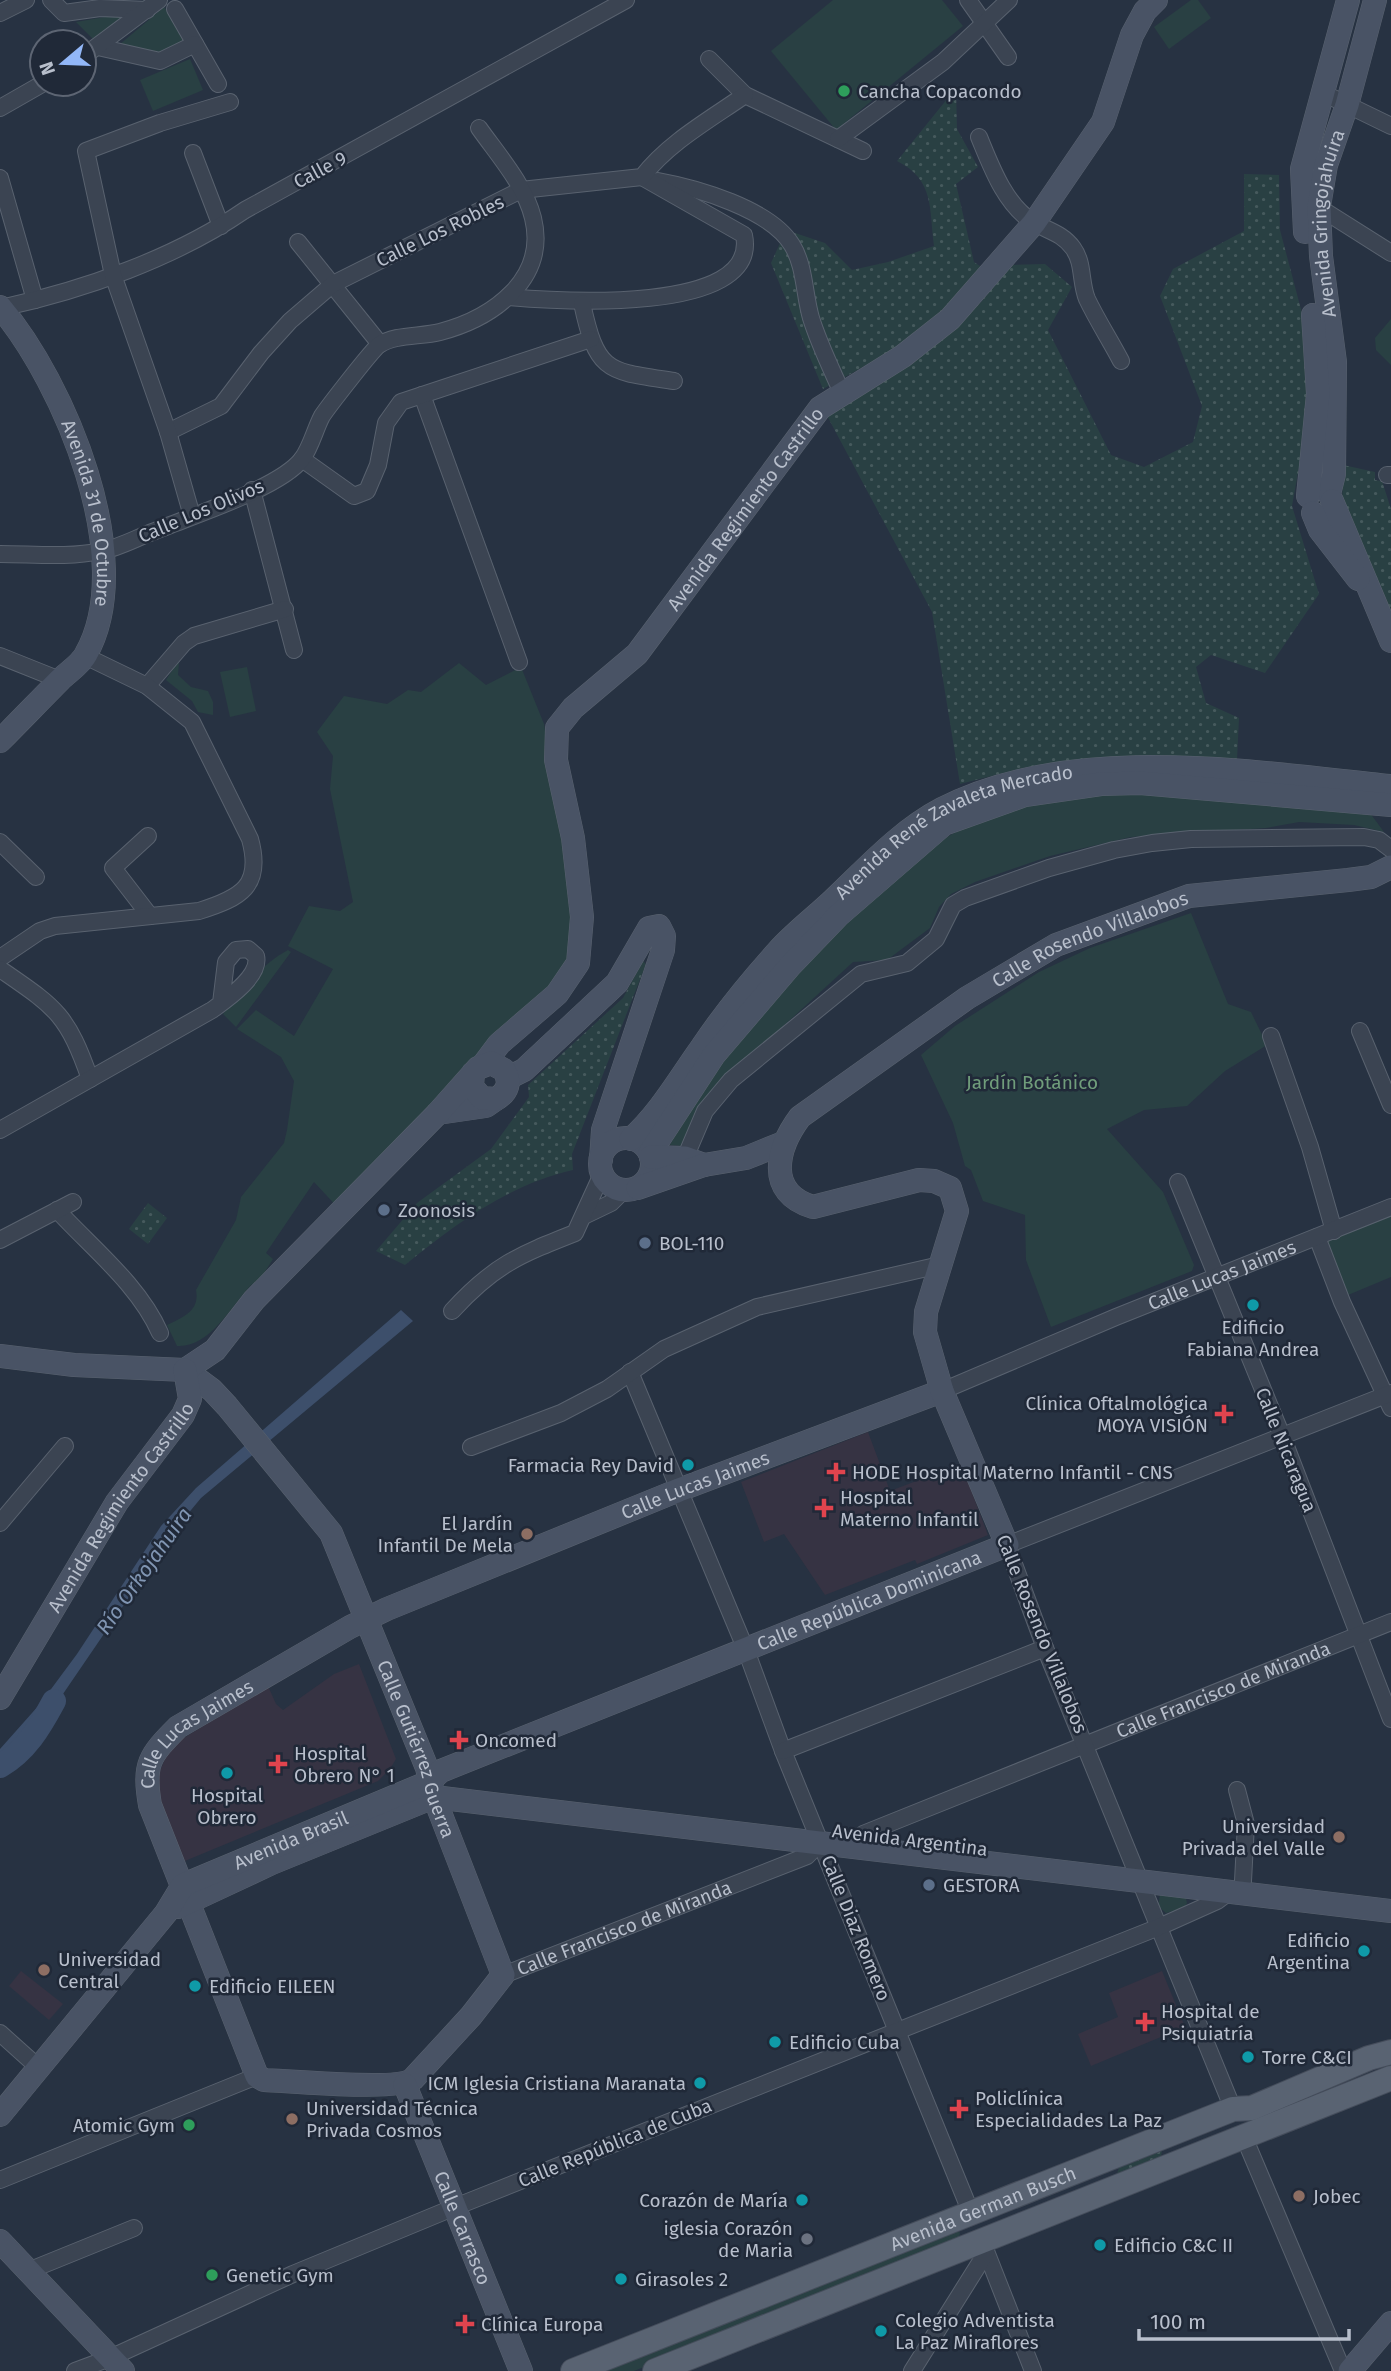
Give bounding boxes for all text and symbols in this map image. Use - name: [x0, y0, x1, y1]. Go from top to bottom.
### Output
- north arrow: [28, 28, 98, 98]
- text: N: [34, 59, 60, 78]
- place label: Cancha Copacondo: [858, 80, 1022, 103]
- marker: Cancha Copacondo: [836, 83, 852, 99]
- street label: Avenida Gringojahuira: [1307, 126, 1349, 319]
- street label: Calle 9: [289, 146, 351, 194]
- street label: Calle Los Robles: [372, 190, 508, 272]
- street label: Avenida Regimiento Castrillo: [662, 402, 828, 615]
- street label: Avenida 31 de Octubre: [57, 416, 116, 608]
- street label: Calle Los Olivos: [135, 474, 267, 548]
- street label: Avenida René Zavaleta Mercado: [830, 760, 1074, 904]
- street label: Calle Rosendo Villalobos: [988, 886, 1191, 992]
- park label: Jardín Botánico: [966, 1071, 1098, 1094]
- place label: Zoonosis: [398, 1199, 475, 1222]
- marker: Zoonosis: [376, 1202, 392, 1218]
- place label: BOL-110: [659, 1232, 724, 1255]
- marker: BOL-110: [637, 1235, 653, 1251]
- street label: Calle Lucas Jaimes: [1144, 1235, 1299, 1315]
- marker: Edificio Fabiana Andrea: [1245, 1297, 1261, 1313]
- place label: Edificio Fabiana Andrea: [1187, 1316, 1319, 1361]
- street label: Calle Nicaragua: [1251, 1384, 1321, 1516]
- place label: Clínica Oftalmológica MOYA VISIÓN: [1026, 1392, 1208, 1437]
- street label: Avenida Regimiento Castrillo: [42, 1399, 199, 1616]
- marker: Clínica Oftalmológica MOYA VISIÓN: [1214, 1404, 1234, 1424]
- street label: Calle Lucas Jaimes: [617, 1446, 773, 1524]
- place label: Farmacia Rey David: [508, 1454, 674, 1477]
- marker: Farmacia Rey David: [680, 1457, 696, 1473]
- place label: HODE Hospital Materno Infantil - CNS: [852, 1461, 1173, 1484]
- marker: HODE Hospital Materno Infantil - CNS: [826, 1462, 846, 1482]
- place label: Hospital Materno Infantil: [840, 1486, 979, 1531]
- marker: Hospital Materno Infantil: [814, 1498, 834, 1518]
- water label: Río Orkojahuira: [91, 1502, 197, 1640]
- place label: El Jardín Infantil De Mela: [377, 1512, 513, 1557]
- marker: El Jardín Infantil De Mela: [519, 1526, 535, 1542]
- street label: Calle Rosendo Villalobos: [992, 1531, 1092, 1737]
- street label: Calle República Dominicana: [753, 1545, 985, 1655]
- street label: Calle Francisco de Miranda: [1113, 1636, 1334, 1743]
- street label: Calle Gutiérrez Guerra: [373, 1657, 460, 1841]
- street label: Calle Lucas Jaimes: [136, 1674, 257, 1789]
- place label: Oncomed: [475, 1729, 557, 1752]
- marker: Oncomed: [449, 1730, 469, 1750]
- place label: Hospital Obrero N° 1: [294, 1742, 395, 1787]
- marker: Hospital Obrero N° 1: [268, 1754, 288, 1774]
- marker: Hospital Obrero: [219, 1765, 235, 1781]
- place label: Hospital Obrero: [191, 1784, 263, 1829]
- street label: Avenida Brasil: [230, 1806, 352, 1874]
- place label: Universidad Privada del Valle: [1182, 1815, 1325, 1860]
- street label: Avenida Argentina: [831, 1819, 989, 1861]
- marker: Universidad Privada del Valle: [1331, 1829, 1347, 1845]
- street label: Calle Diaz Romero: [816, 1852, 896, 2004]
- place label: GESTORA: [943, 1874, 1020, 1897]
- street label: Calle Francisco de Miranda: [513, 1875, 735, 1980]
- marker: GESTORA: [921, 1877, 937, 1893]
- place label: Edificio Argentina: [1267, 1929, 1350, 1974]
- marker: Edificio Argentina: [1356, 1943, 1372, 1959]
- place label: Universidad Central: [58, 1948, 161, 1993]
- marker: Universidad Central: [36, 1962, 52, 1978]
- place label: Edificio EILEEN: [209, 1975, 336, 1998]
- marker: Edificio EILEEN: [187, 1978, 203, 1994]
- place label: Hospital de Psiquiatría: [1161, 2000, 1260, 2045]
- marker: Hospital de Psiquiatría: [1135, 2012, 1155, 2032]
- place label: Edificio Cuba: [789, 2031, 900, 2054]
- marker: Edificio Cuba: [767, 2034, 783, 2050]
- place label: Torre C&CI: [1262, 2046, 1352, 2069]
- marker: Torre C&CI: [1240, 2049, 1256, 2065]
- place label: ICM Iglesia Cristiana Maranata: [427, 2072, 686, 2095]
- marker: ICM Iglesia Cristiana Maranata: [692, 2075, 708, 2091]
- place label: Policlínica Especialidades La Paz: [975, 2087, 1162, 2132]
- street label: Calle República de Cuba: [515, 2094, 715, 2192]
- place label: Universidad Técnica Privada Cosmos: [306, 2097, 478, 2142]
- marker: Policlínica Especialidades La Paz: [949, 2099, 969, 2119]
- marker: Universidad Técnica Privada Cosmos: [284, 2111, 300, 2127]
- place label: Atomic Gym: [73, 2114, 175, 2137]
- marker: Atomic Gym: [181, 2117, 197, 2133]
- street label: Avenida German Busch: [887, 2161, 1079, 2256]
- street label: Calle Carrasco: [430, 2167, 496, 2288]
- place label: Jobec: [1313, 2185, 1361, 2208]
- marker: Jobec: [1291, 2188, 1307, 2204]
- place label: Corazón de María: [639, 2189, 788, 2212]
- marker: Corazón de María: [794, 2192, 810, 2208]
- place label: iglesia Corazón de Maria: [664, 2217, 793, 2262]
- marker: iglesia Corazón de Maria: [799, 2231, 815, 2247]
- place label: Edificio C&C II: [1114, 2234, 1233, 2257]
- marker: Edificio C&C II: [1092, 2237, 1108, 2253]
- place label: Genetic Gym: [226, 2264, 334, 2287]
- marker: Genetic Gym: [204, 2267, 220, 2283]
- place label: Girasoles 2: [635, 2268, 728, 2291]
- marker: Girasoles 2: [613, 2271, 629, 2287]
- scale bar: [1139, 2298, 1349, 2342]
- place label: Colegio Adventista La Paz Miraflores: [895, 2309, 1055, 2354]
- text: 100 m: [1150, 2309, 1206, 2335]
- place label: Clínica Europa: [481, 2313, 603, 2336]
- marker: Clínica Europa: [455, 2314, 475, 2334]
- marker: Colegio Adventista La Paz Miraflores: [873, 2323, 889, 2339]

